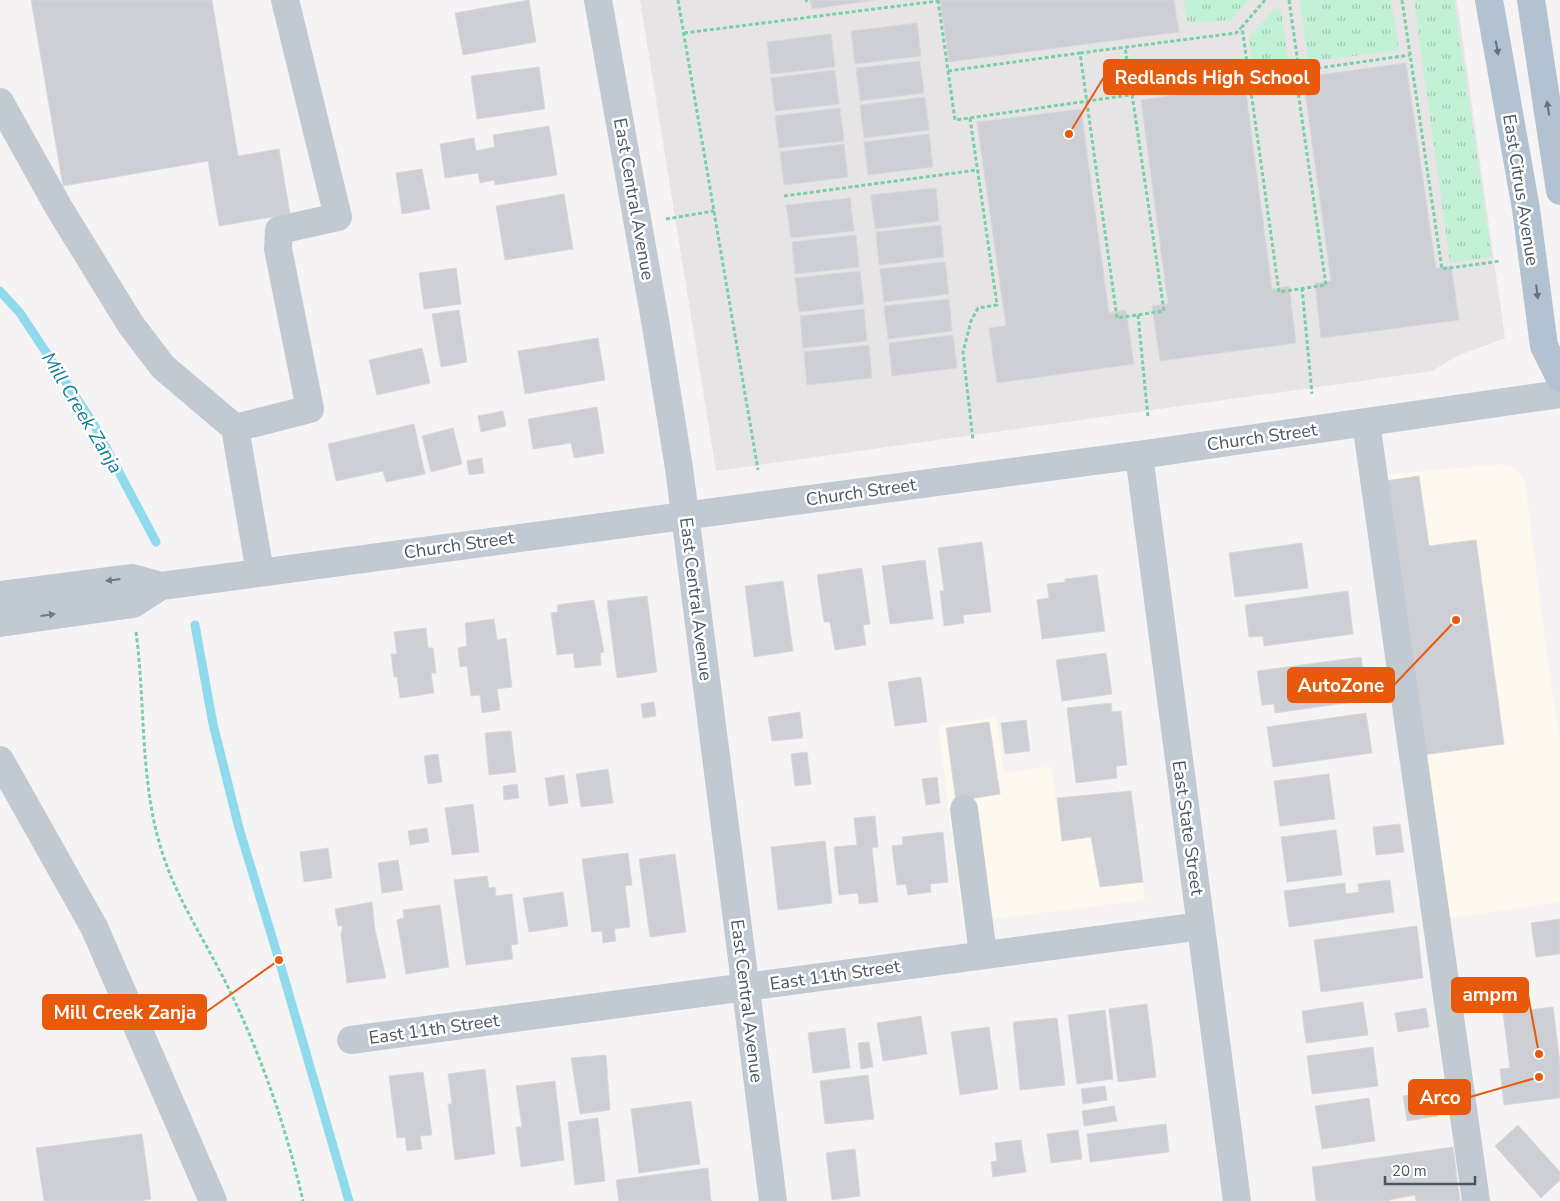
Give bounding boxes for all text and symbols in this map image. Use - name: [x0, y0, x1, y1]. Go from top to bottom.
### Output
- one-way arrow: [1494, 40, 1502, 56]
- callout: Redlands High School: [1104, 60, 1319, 94]
- text: Redlands High School: [1114, 65, 1310, 91]
- one-way arrow: [1543, 100, 1551, 116]
- street label: East Citrus Avenue: [1497, 113, 1545, 267]
- street label: East Central Avenue: [608, 116, 660, 282]
- one-way arrow: [1533, 284, 1541, 300]
- water label: Mill Creek Zanja: [36, 347, 128, 479]
- street label: Church Street: [1205, 417, 1319, 457]
- street label: Church Street: [804, 472, 918, 512]
- street label: East Central Avenue: [674, 516, 718, 682]
- street label: Church Street: [402, 525, 516, 565]
- one-way arrow: [105, 576, 121, 584]
- one-way arrow: [41, 611, 57, 619]
- callout: AutoZone: [1288, 668, 1394, 702]
- text: AutoZone: [1298, 673, 1384, 699]
- street label: East State Street: [1167, 759, 1209, 898]
- street label: East Central Avenue: [725, 918, 769, 1084]
- street label: East 11th Street: [768, 954, 902, 996]
- callout: ampm: [1452, 978, 1528, 1012]
- text: ampm: [1462, 982, 1518, 1008]
- callout: Mill Creek Zanja: [43, 995, 206, 1029]
- text: Mill Creek Zanja: [54, 1000, 196, 1026]
- street label: East 11th Street: [367, 1008, 501, 1050]
- callout: Arco: [1409, 1080, 1470, 1114]
- text: Arco: [1419, 1085, 1461, 1111]
- scale bar: [1385, 1154, 1475, 1186]
- text: 20 m: [1392, 1161, 1427, 1181]

